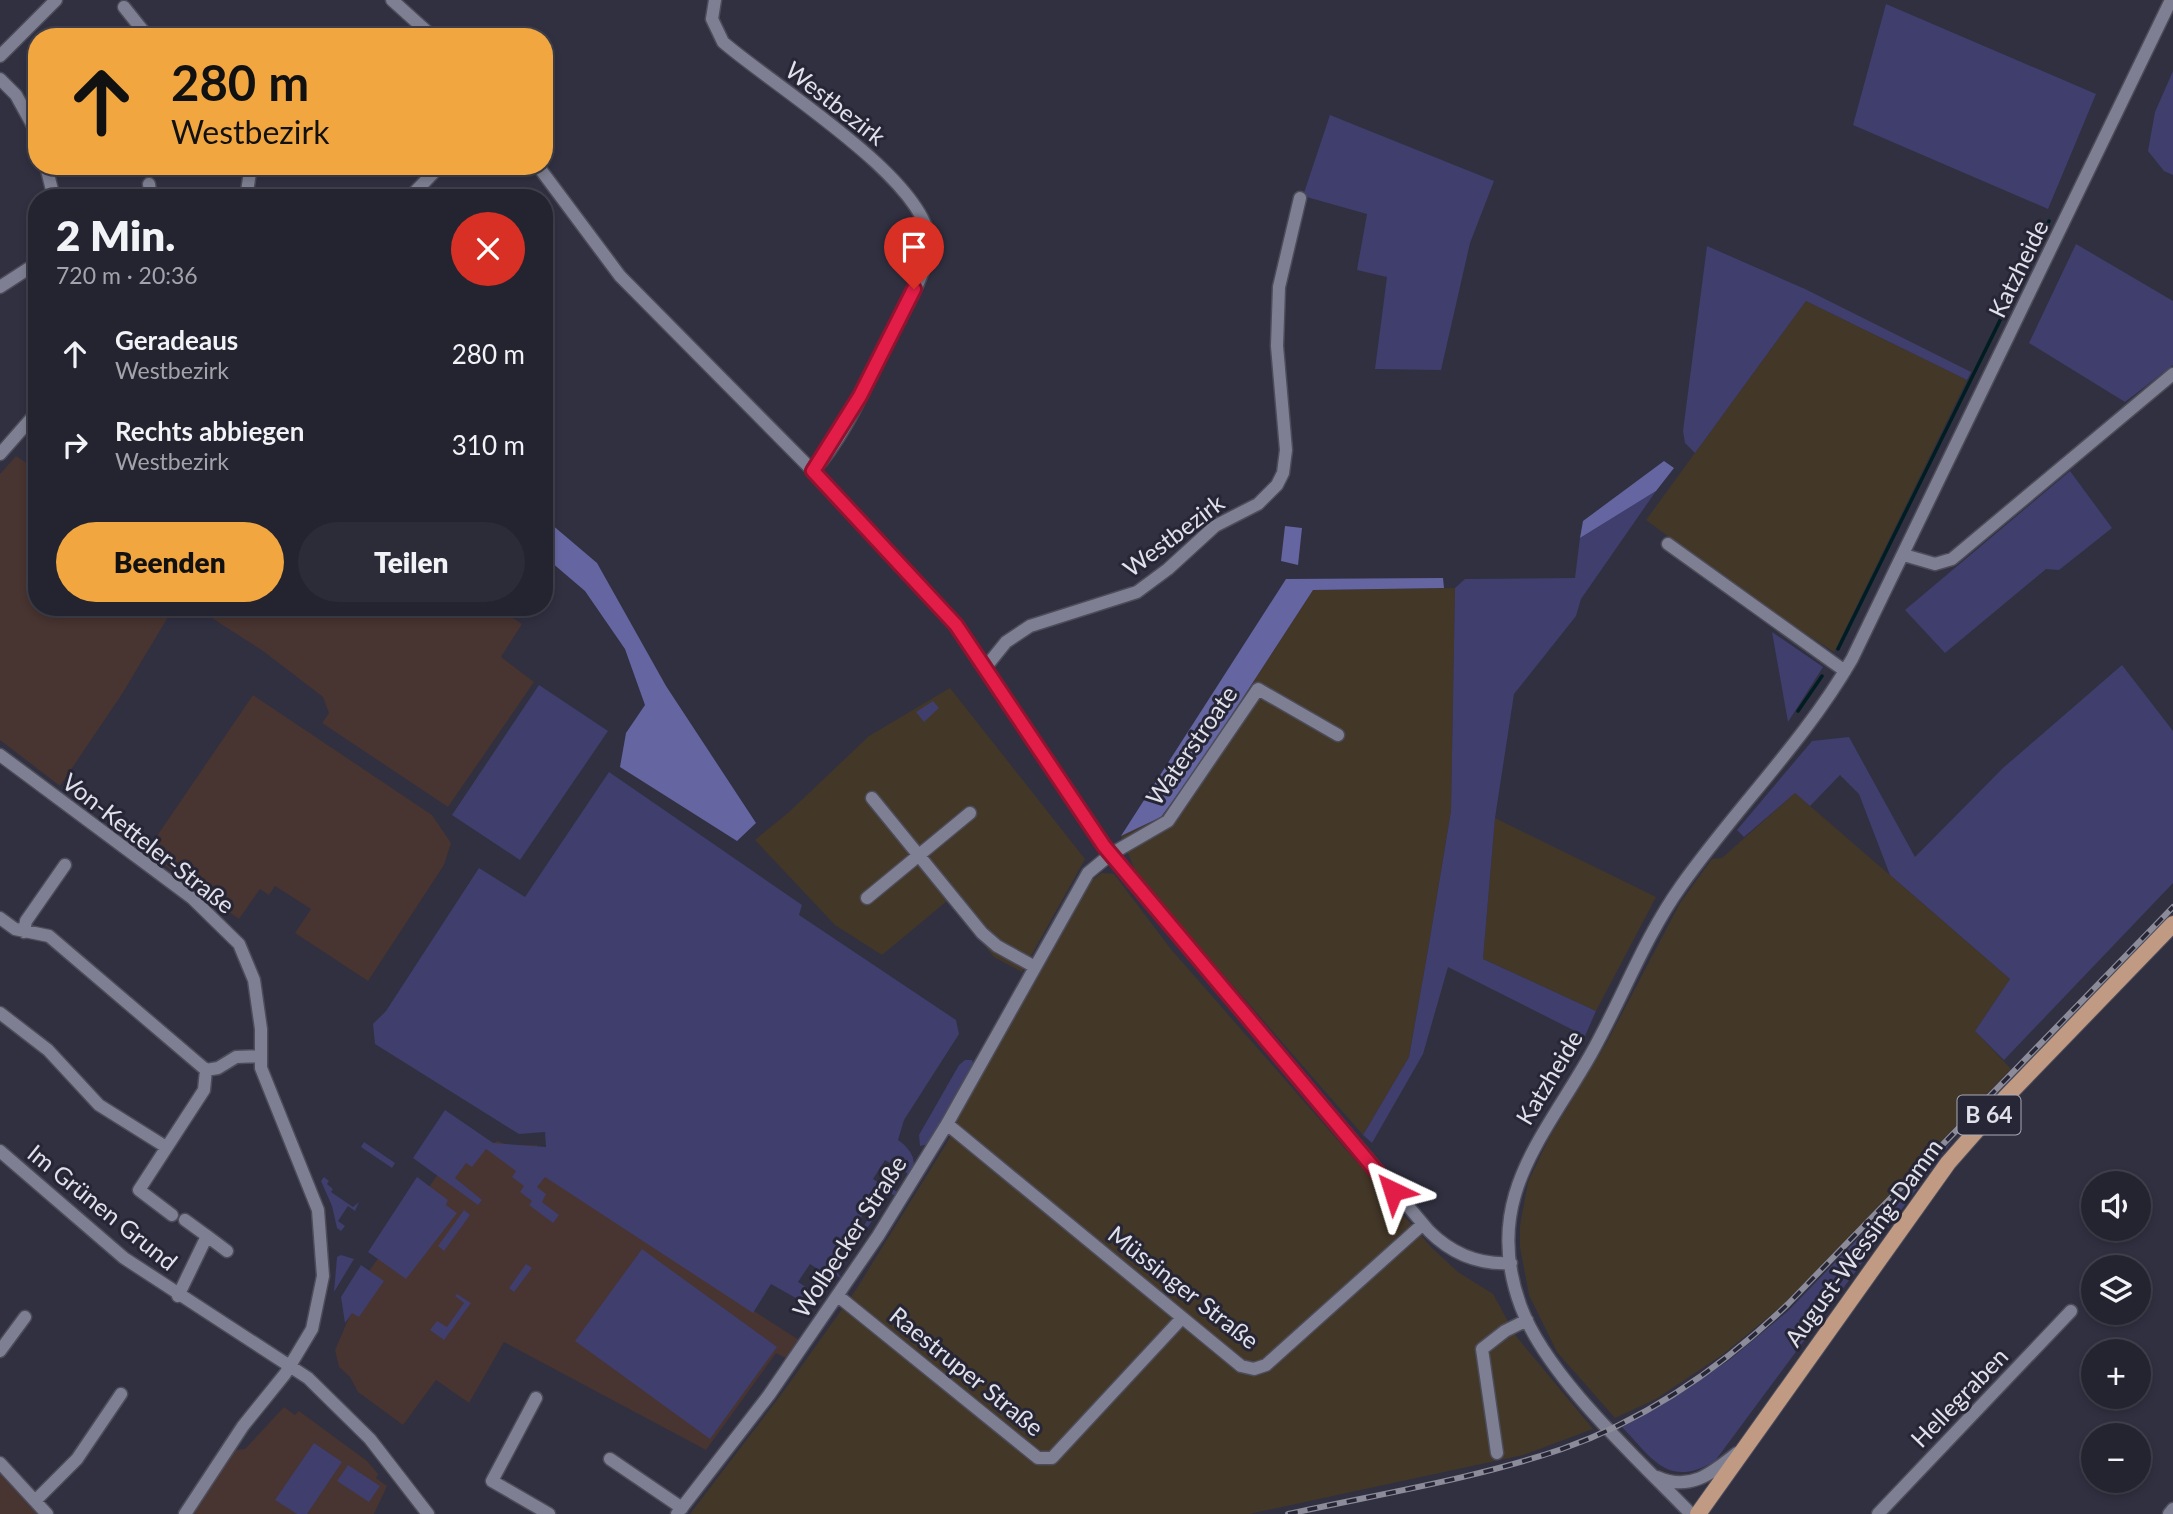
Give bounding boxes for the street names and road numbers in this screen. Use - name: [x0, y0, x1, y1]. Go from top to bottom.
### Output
- street label: Westbezirk: [780, 55, 892, 151]
- street label: Katzheide: [1982, 215, 2054, 322]
- street label: Westbezirk: [1117, 487, 1230, 582]
- street label: Waterstroate: [1139, 680, 1243, 810]
- street label: Von-Ketteler-Straße: [57, 767, 241, 919]
- street label: Katzheide: [1509, 1025, 1588, 1130]
- road number: B 64: [1958, 1096, 2021, 1134]
- street label: August-Wessing-Damm: [1778, 1133, 1948, 1352]
- street label: Im Grünen Grund: [22, 1138, 183, 1276]
- street label: Wolbecker Straße: [786, 1150, 912, 1323]
- street label: Müssinger Straße: [1103, 1219, 1265, 1355]
- street label: Raestruper Straße: [884, 1300, 1050, 1442]
- street label: Hellegraben: [1904, 1341, 2013, 1453]

